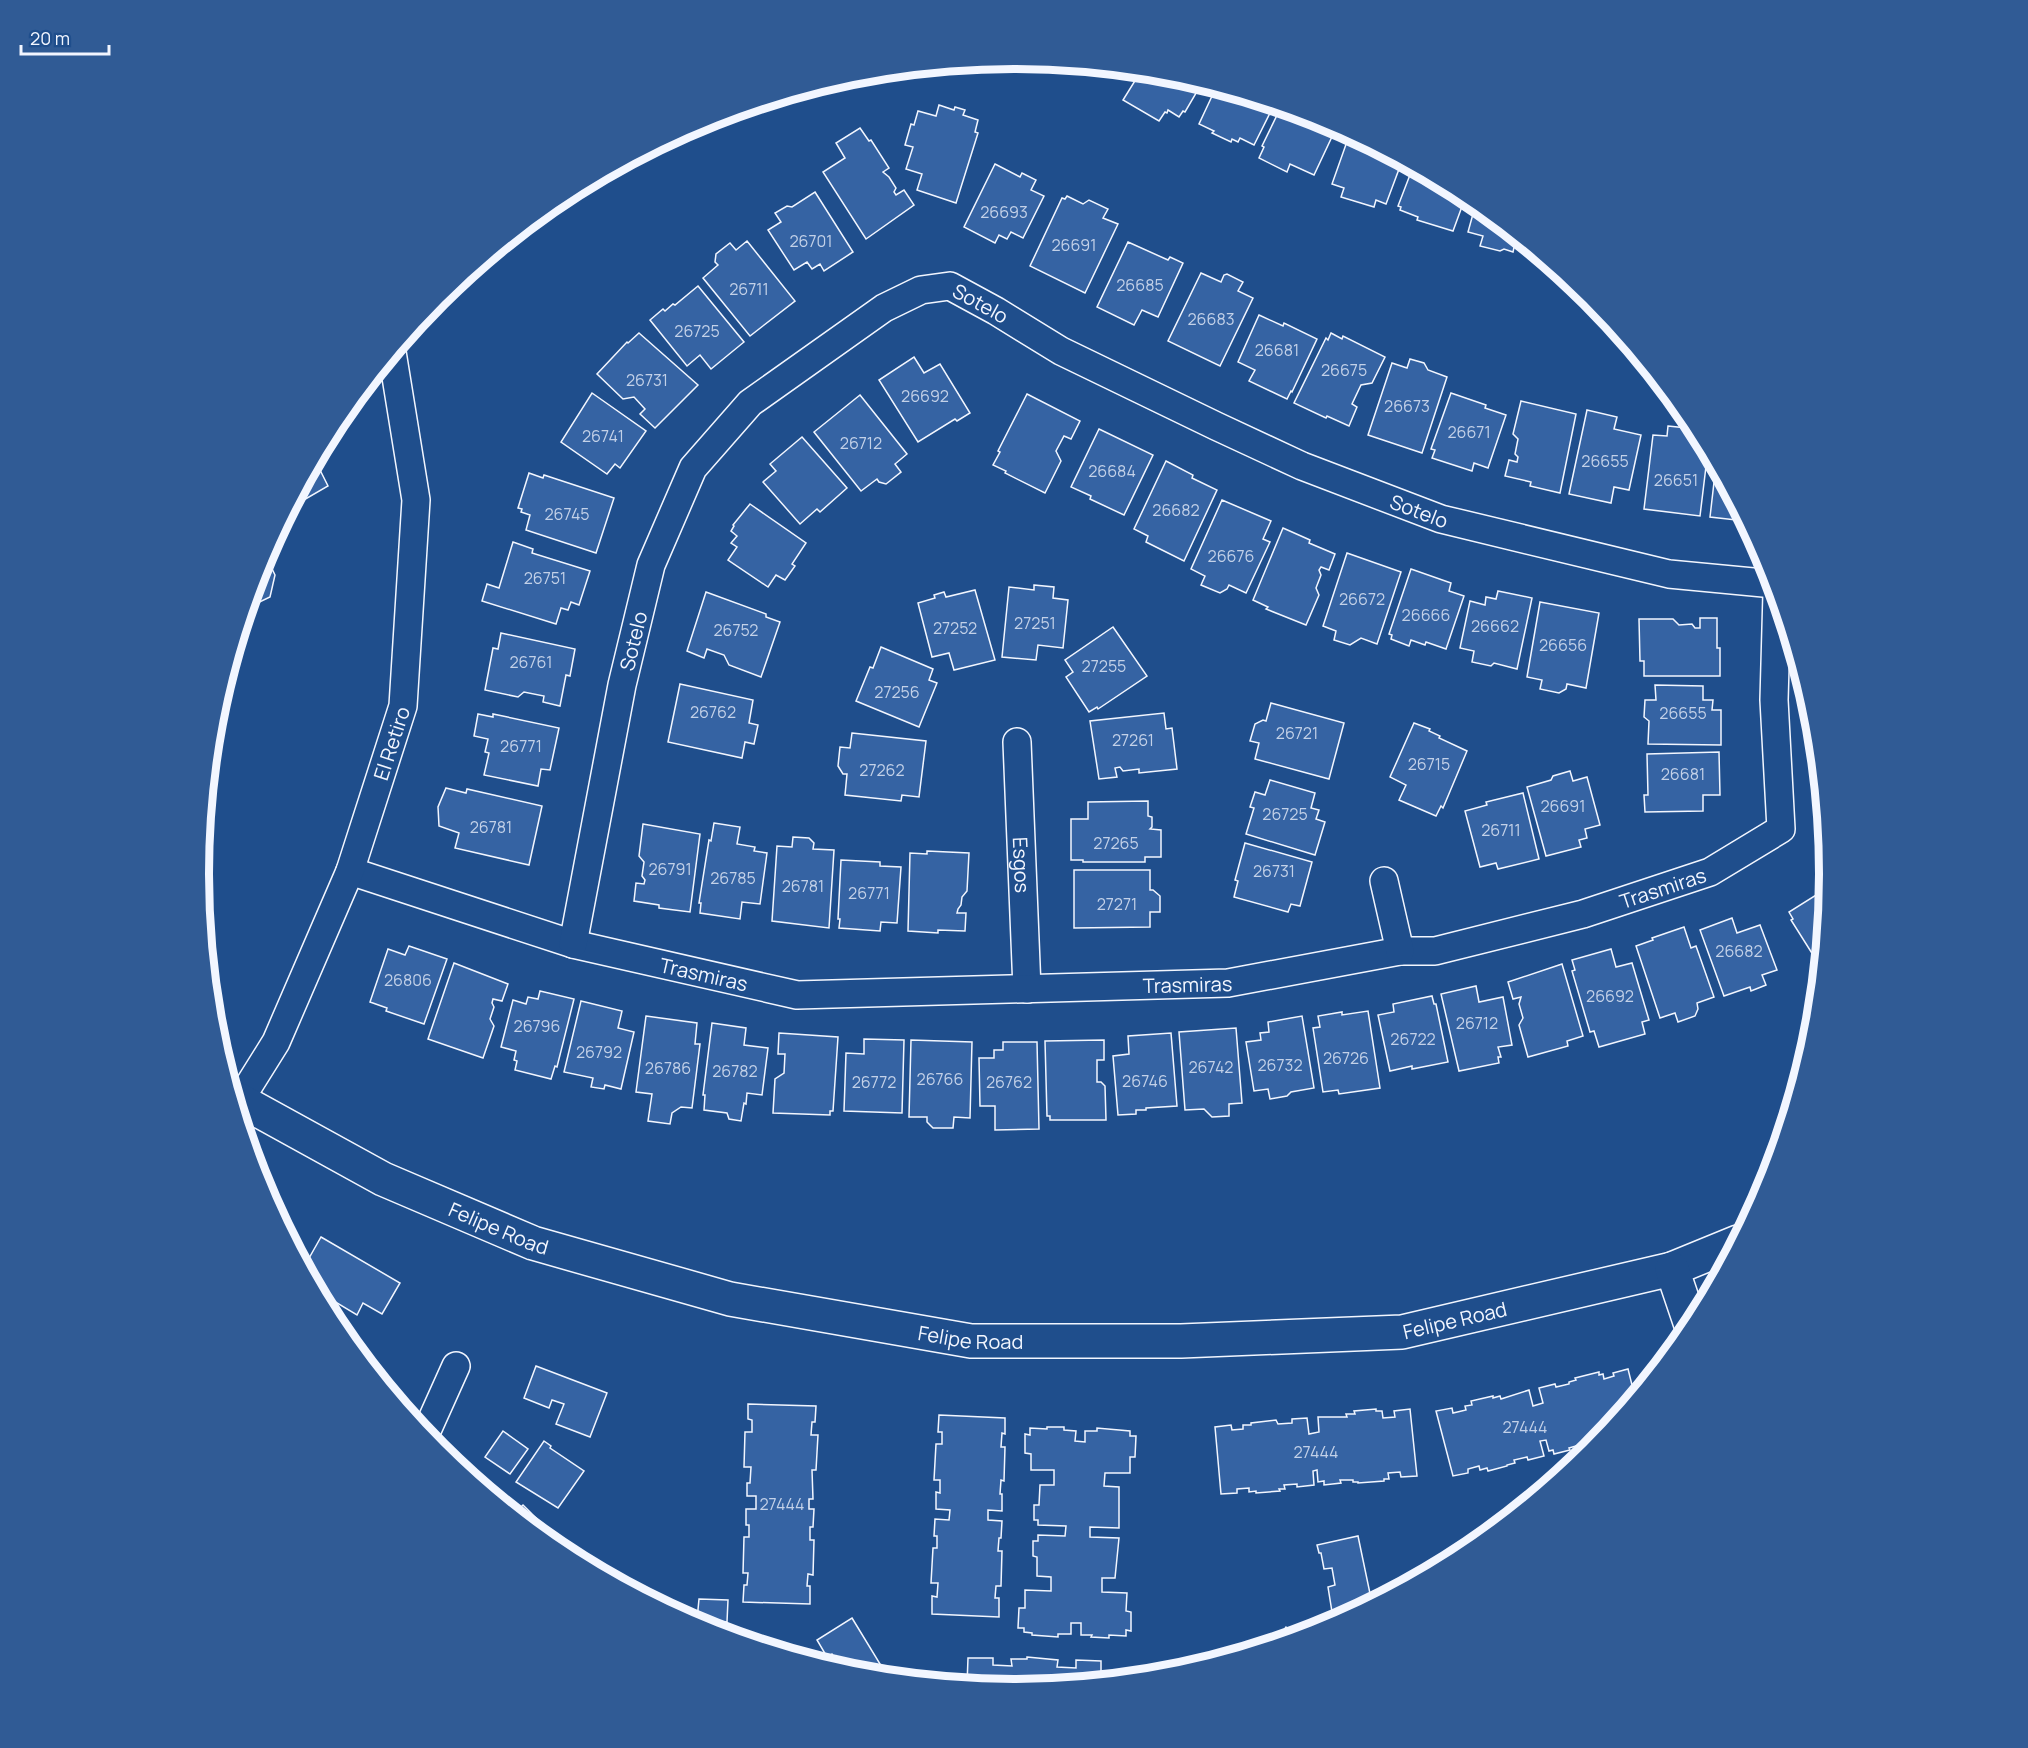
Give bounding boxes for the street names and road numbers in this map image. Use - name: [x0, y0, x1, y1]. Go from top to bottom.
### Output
- street label: Sotelo: [948, 277, 1014, 329]
- street label: Sotelo: [1386, 487, 1451, 534]
- street label: Sotelo: [612, 608, 653, 673]
- street label: El Retiro: [367, 703, 416, 784]
- street label: Esgos: [1007, 836, 1037, 893]
- street label: Trasmiras: [1616, 861, 1709, 915]
- street label: Trasmiras: [657, 951, 751, 997]
- street label: Trasmiras: [1142, 969, 1233, 999]
- street label: Felipe Road: [445, 1195, 552, 1260]
- street label: Felipe Road: [1400, 1295, 1509, 1345]
- street label: Felipe Road: [916, 1319, 1023, 1355]

